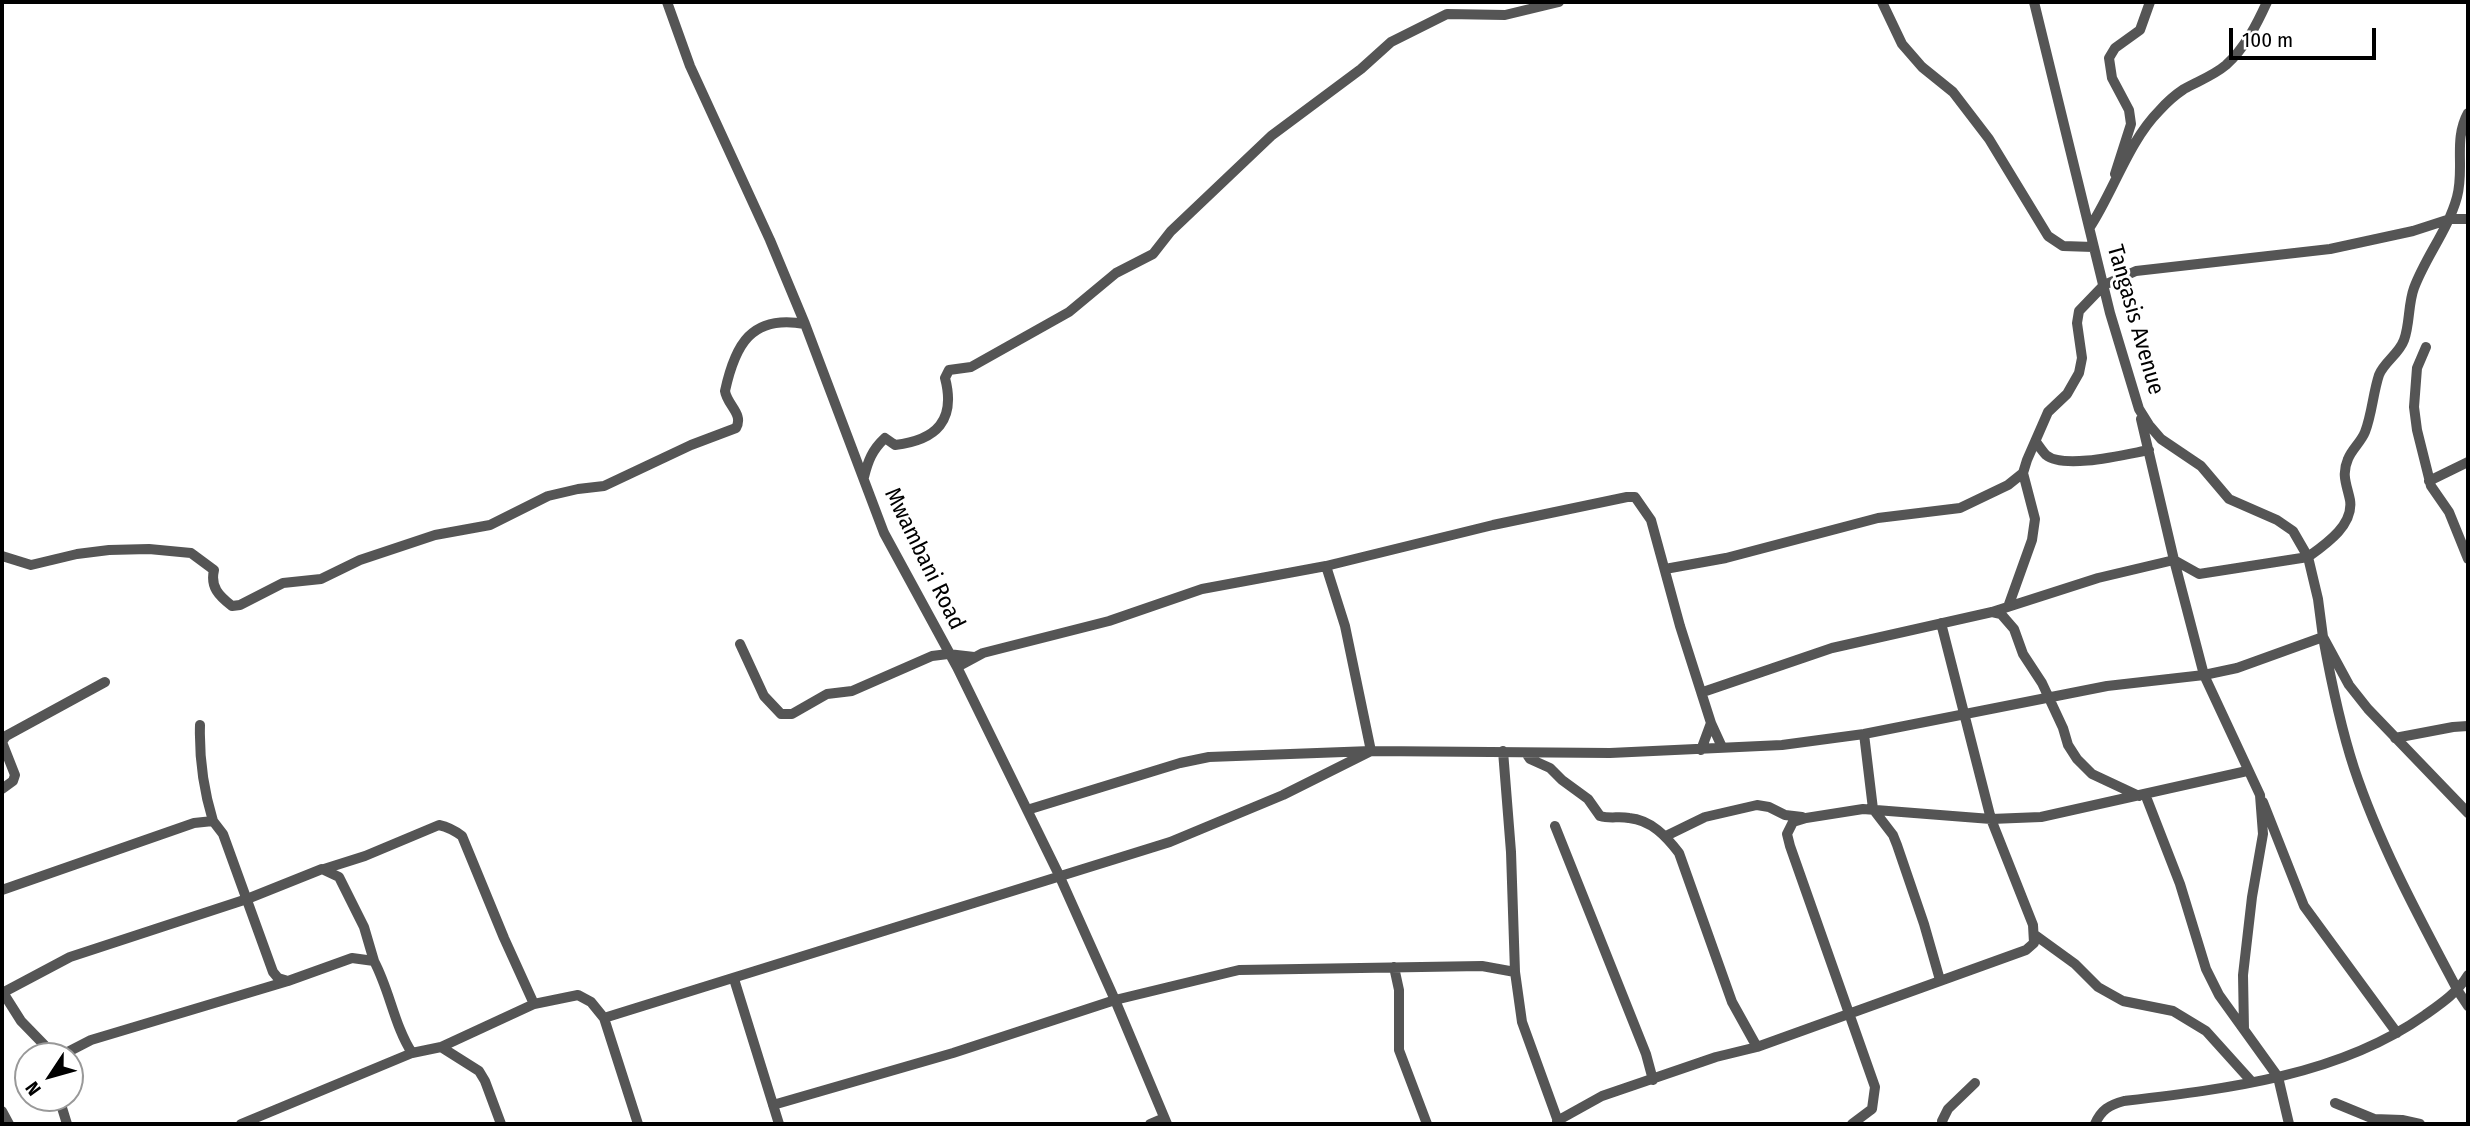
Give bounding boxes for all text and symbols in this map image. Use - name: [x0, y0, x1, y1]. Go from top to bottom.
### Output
- scale bar: [2232, 14, 2379, 58]
- text: 100 m: [2242, 27, 2293, 53]
- street label: Tangasis Avenue: [2100, 242, 2170, 398]
- street label: Mwambani Road: [878, 484, 970, 634]
- north arrow: [14, 1042, 84, 1112]
- text: N: [21, 1077, 46, 1100]

